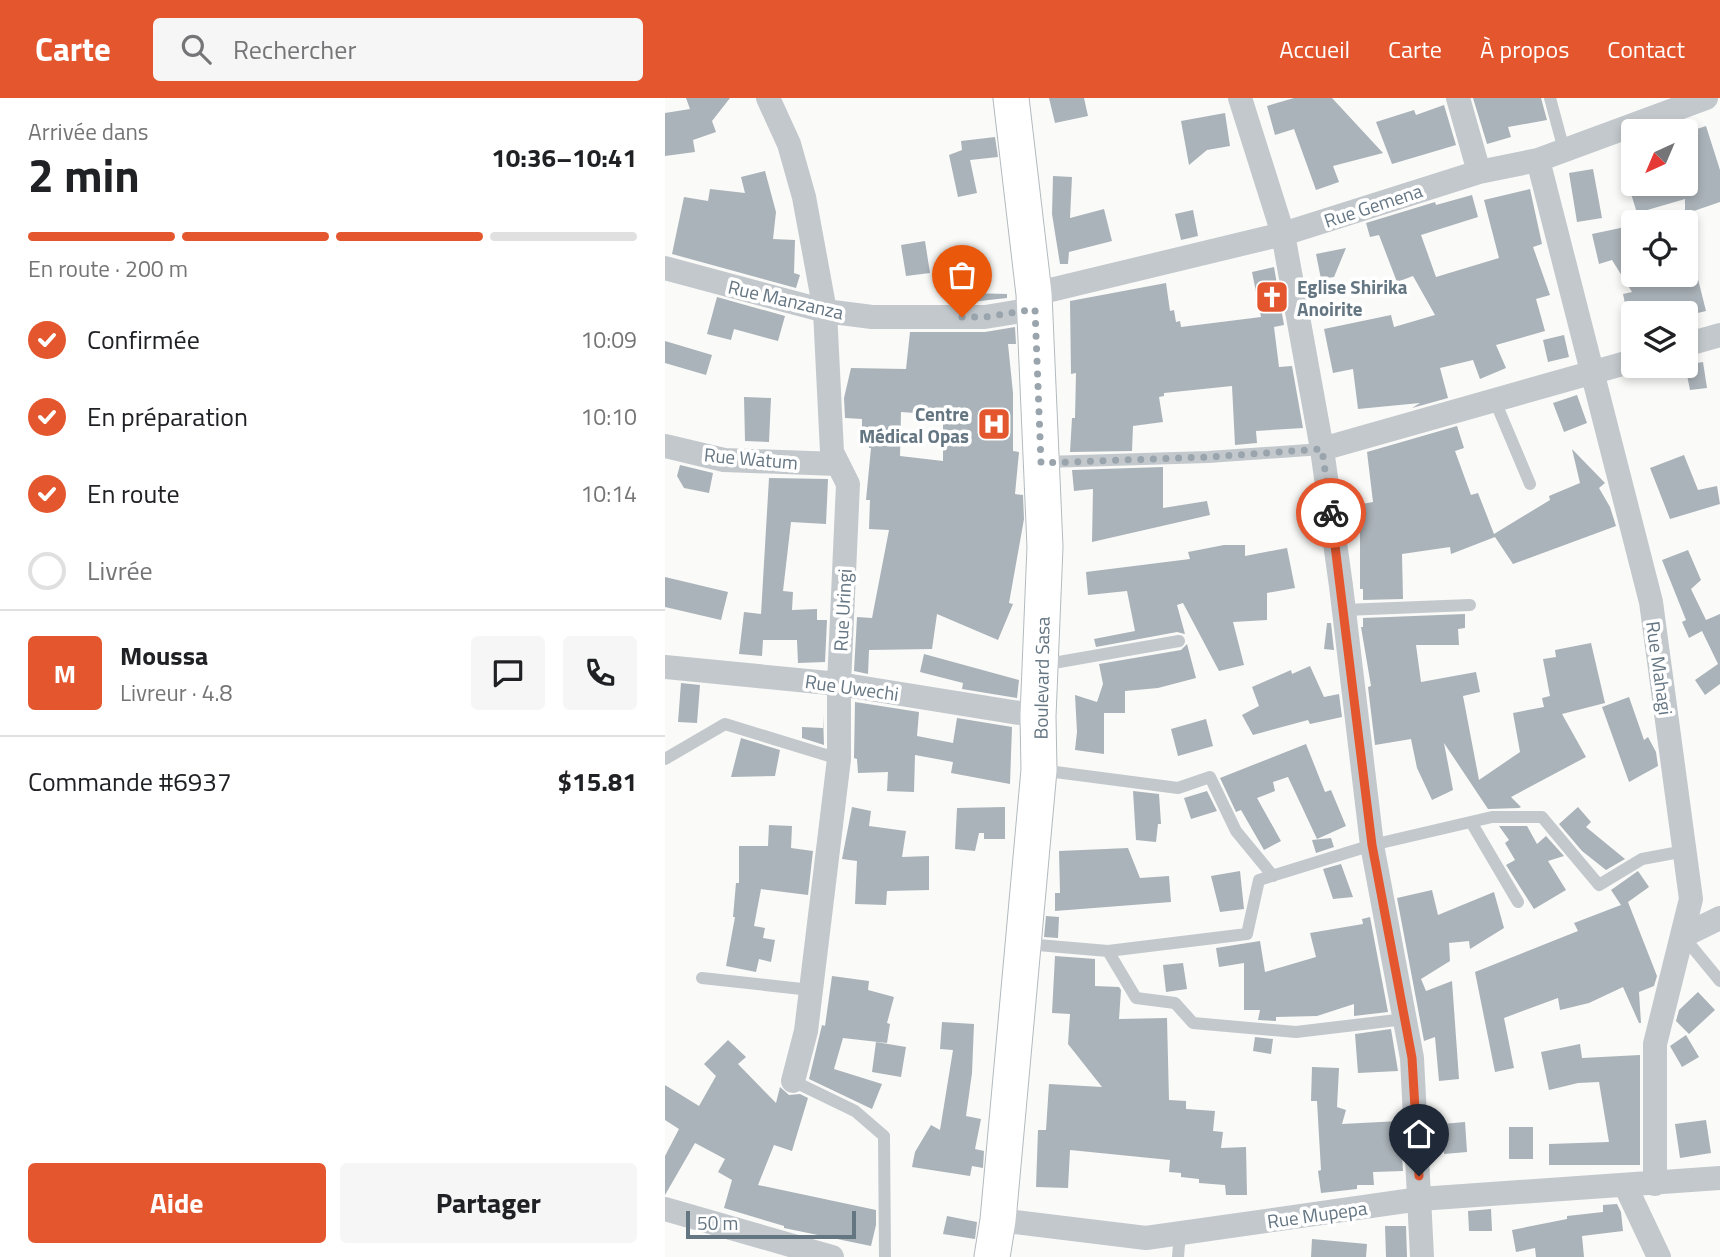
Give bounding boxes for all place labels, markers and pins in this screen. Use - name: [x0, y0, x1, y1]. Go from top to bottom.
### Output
- pin: [932, 245, 992, 317]
- place label: Eglise Shirika Anoirite: [1297, 272, 1408, 323]
- church icon: Eglise Shirika Anoirite: [1253, 278, 1291, 316]
- place label: Centre Médical Opas: [859, 399, 969, 450]
- hospital icon: Centre Médical Opas: [975, 405, 1013, 443]
- pin: [1389, 1104, 1449, 1176]

